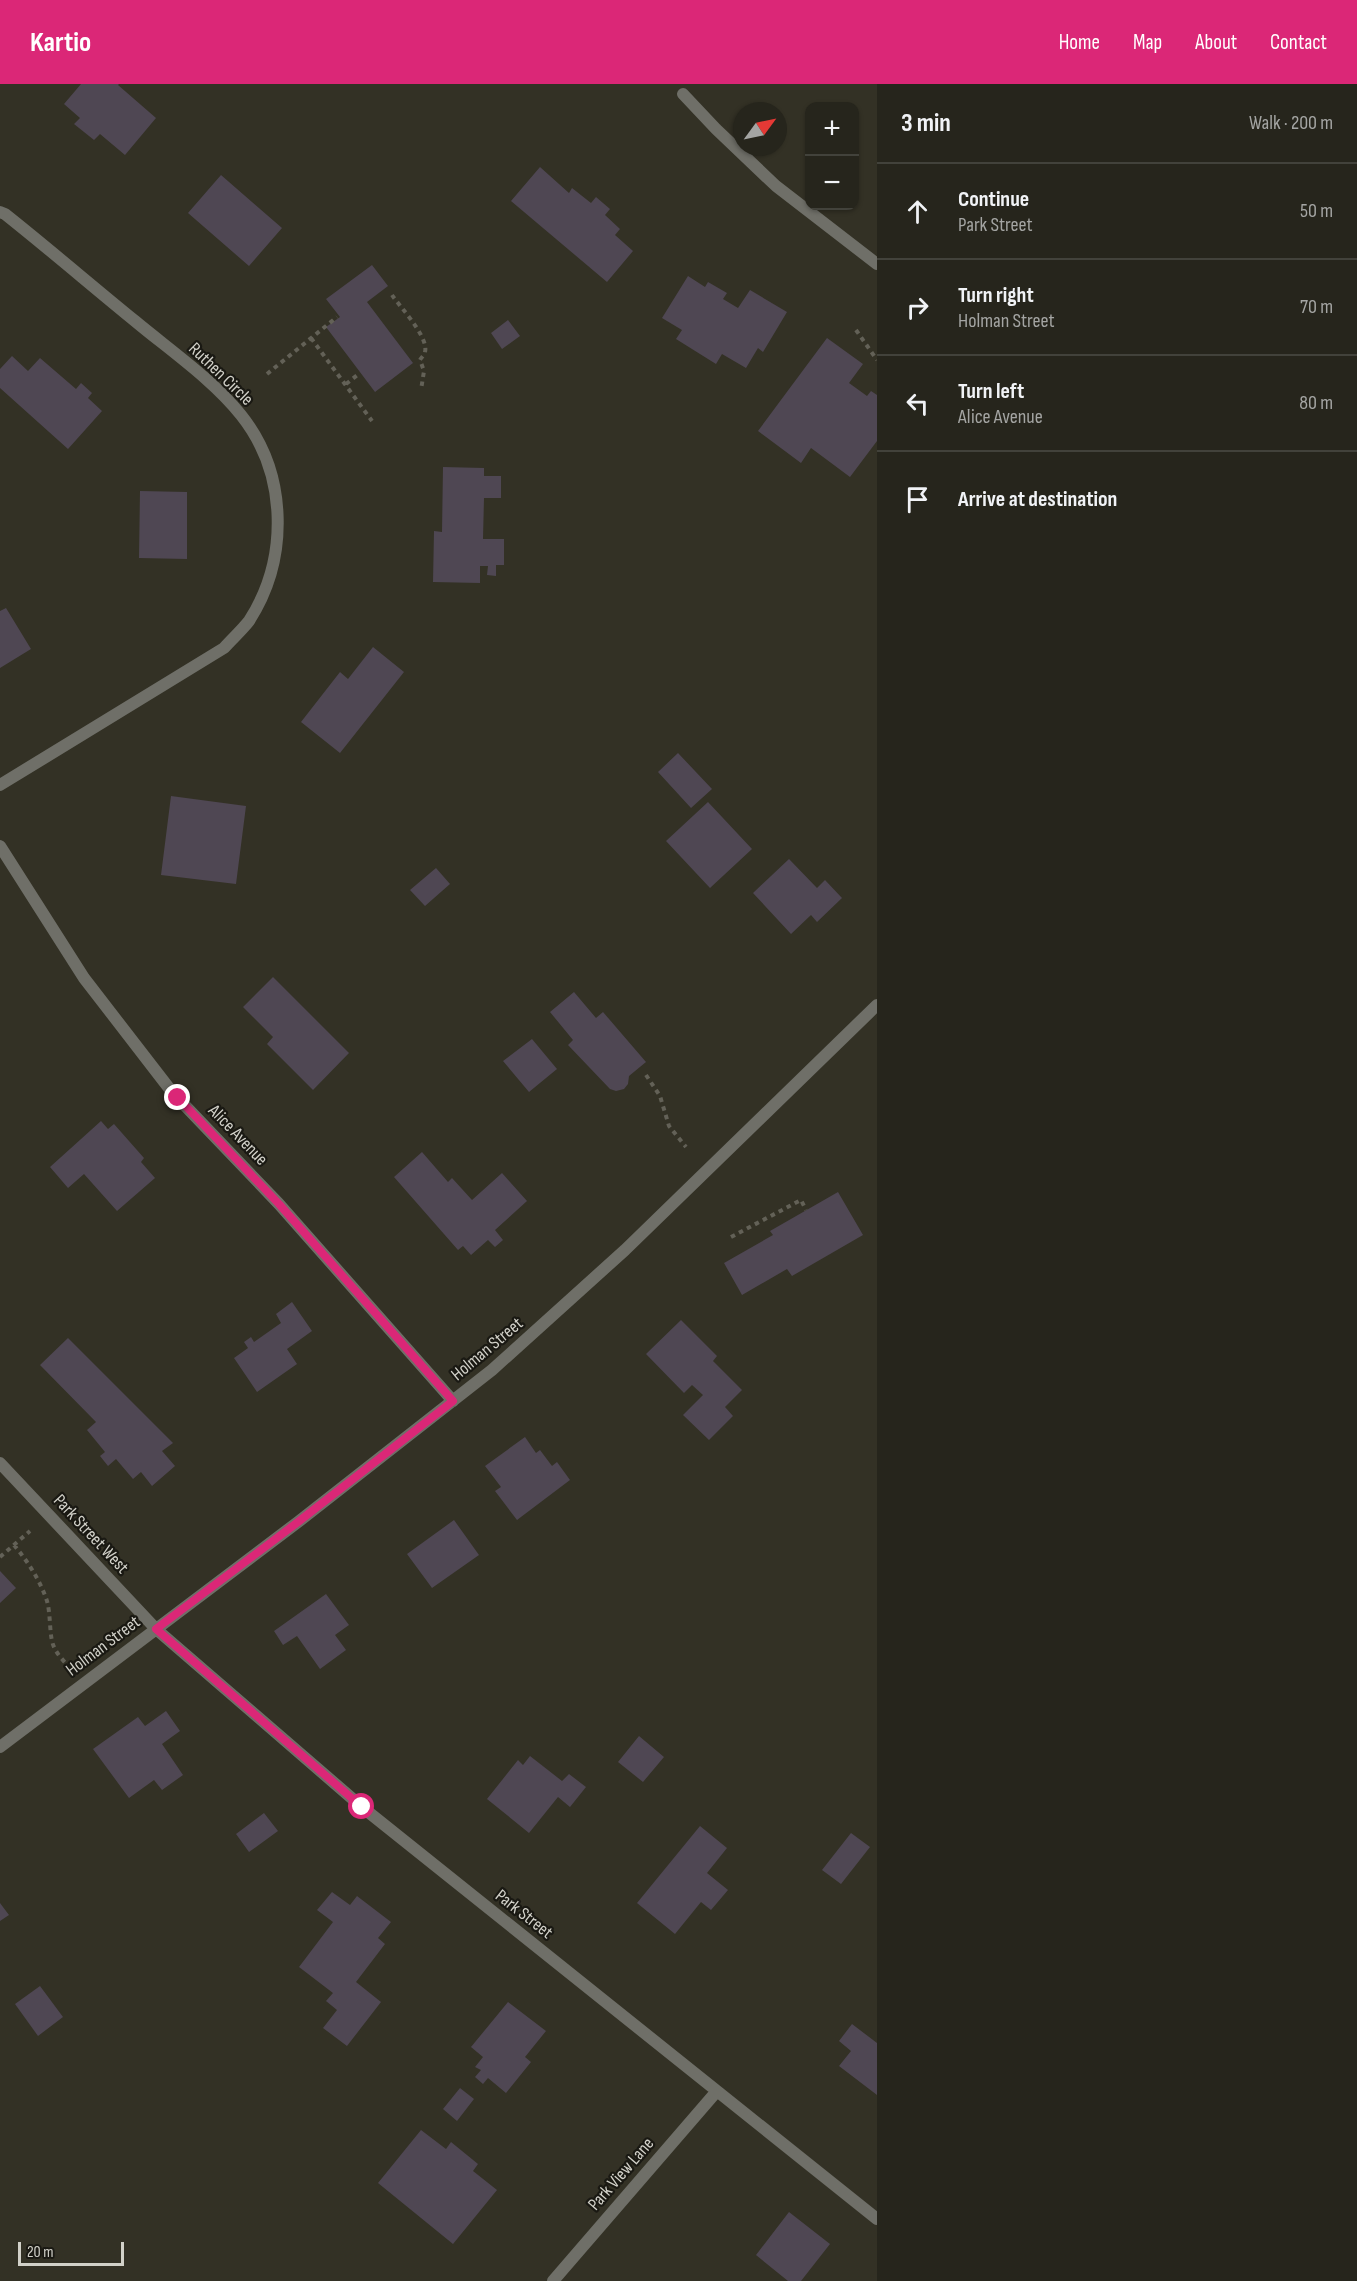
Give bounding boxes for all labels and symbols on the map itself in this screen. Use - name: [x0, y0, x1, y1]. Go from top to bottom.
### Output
- north arrow: [733, 102, 787, 156]
- street label: Ruthen Circle: [184, 338, 258, 410]
- route end: [164, 1084, 190, 1110]
- street label: Alice Avenue: [203, 1100, 272, 1170]
- street label: Holman Street: [447, 1313, 527, 1385]
- street label: Park Street West: [49, 1490, 133, 1578]
- street label: Holman Street: [62, 1611, 144, 1681]
- route start: [348, 1793, 374, 1819]
- street label: Park Street: [491, 1885, 557, 1943]
- street label: Park View Lane: [584, 2133, 658, 2215]
- scale bar: [18, 2239, 124, 2266]

